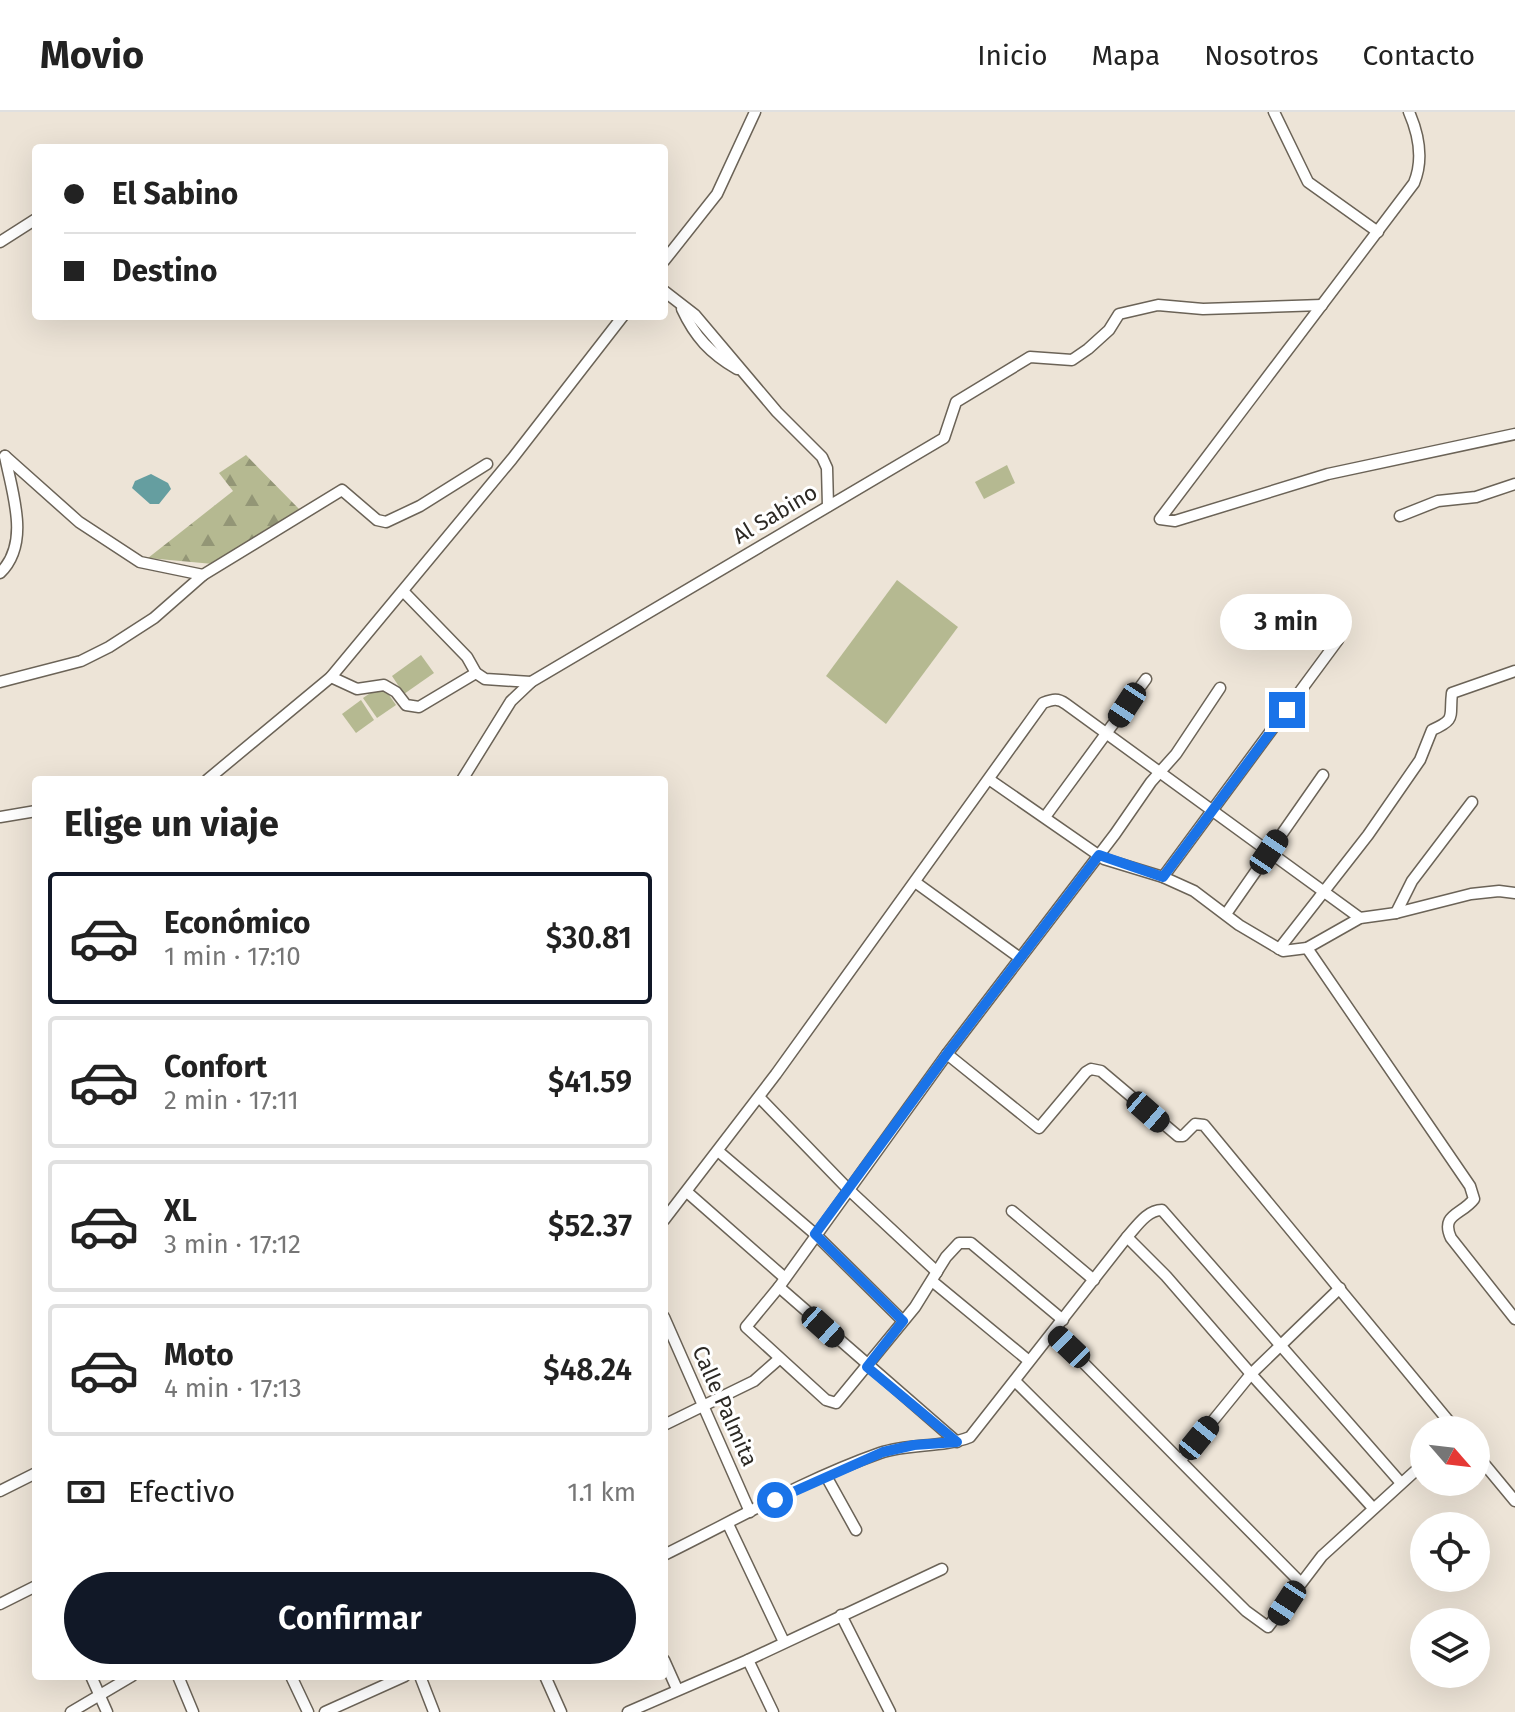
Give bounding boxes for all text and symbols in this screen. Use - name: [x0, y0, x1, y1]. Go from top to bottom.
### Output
- text: Movio: [40, 32, 144, 78]
- text: Inicio: [977, 39, 1048, 72]
- text: Mapa: [1092, 39, 1160, 72]
- text: Nosotros: [1204, 39, 1319, 72]
- text: Contacto: [1363, 39, 1475, 72]
- text: El Sabino: [112, 176, 238, 212]
- text: Destino: [112, 253, 217, 289]
- street label: Al Sabino: [728, 478, 822, 550]
- callout: 3 min: [1221, 594, 1353, 650]
- text: 3 min: [1254, 606, 1318, 637]
- car: [1104, 678, 1150, 732]
- route end: [1269, 692, 1305, 728]
- text: Elige un viaje: [64, 802, 279, 846]
- car: [1246, 825, 1292, 879]
- icon: car: [68, 902, 140, 974]
- text: Económico: [164, 905, 310, 941]
- text: $30.81: [546, 920, 632, 956]
- text: 1 min · 17:10: [164, 941, 301, 972]
- icon: car: [68, 1046, 140, 1118]
- text: Confort: [164, 1049, 267, 1085]
- text: $41.59: [548, 1064, 632, 1100]
- text: 2 min · 17:11: [164, 1085, 299, 1116]
- car: [1122, 1087, 1174, 1137]
- icon: car: [68, 1190, 140, 1262]
- text: XL: [164, 1193, 197, 1229]
- text: $52.37: [548, 1208, 632, 1244]
- text: 3 min · 17:12: [164, 1229, 301, 1260]
- car: [797, 1302, 849, 1352]
- car: [1043, 1322, 1095, 1372]
- icon: car: [68, 1334, 140, 1406]
- text: Moto: [164, 1337, 234, 1373]
- street label: Calle Palmita: [686, 1342, 764, 1470]
- text: $48.24: [543, 1352, 632, 1388]
- text: 4 min · 17:13: [164, 1373, 302, 1404]
- car: [1175, 1412, 1223, 1464]
- north arrow: [1410, 1416, 1490, 1496]
- map controls: [1410, 1416, 1490, 1688]
- icon: cash: [64, 1470, 108, 1514]
- text: Efectivo: [128, 1474, 235, 1510]
- text: 1.1 km: [567, 1477, 636, 1508]
- route start: [757, 1482, 793, 1518]
- button: locate: [1410, 1512, 1490, 1592]
- button: Confirmar: [64, 1572, 636, 1664]
- car: [1264, 1576, 1310, 1630]
- button: layers: [1410, 1608, 1490, 1688]

